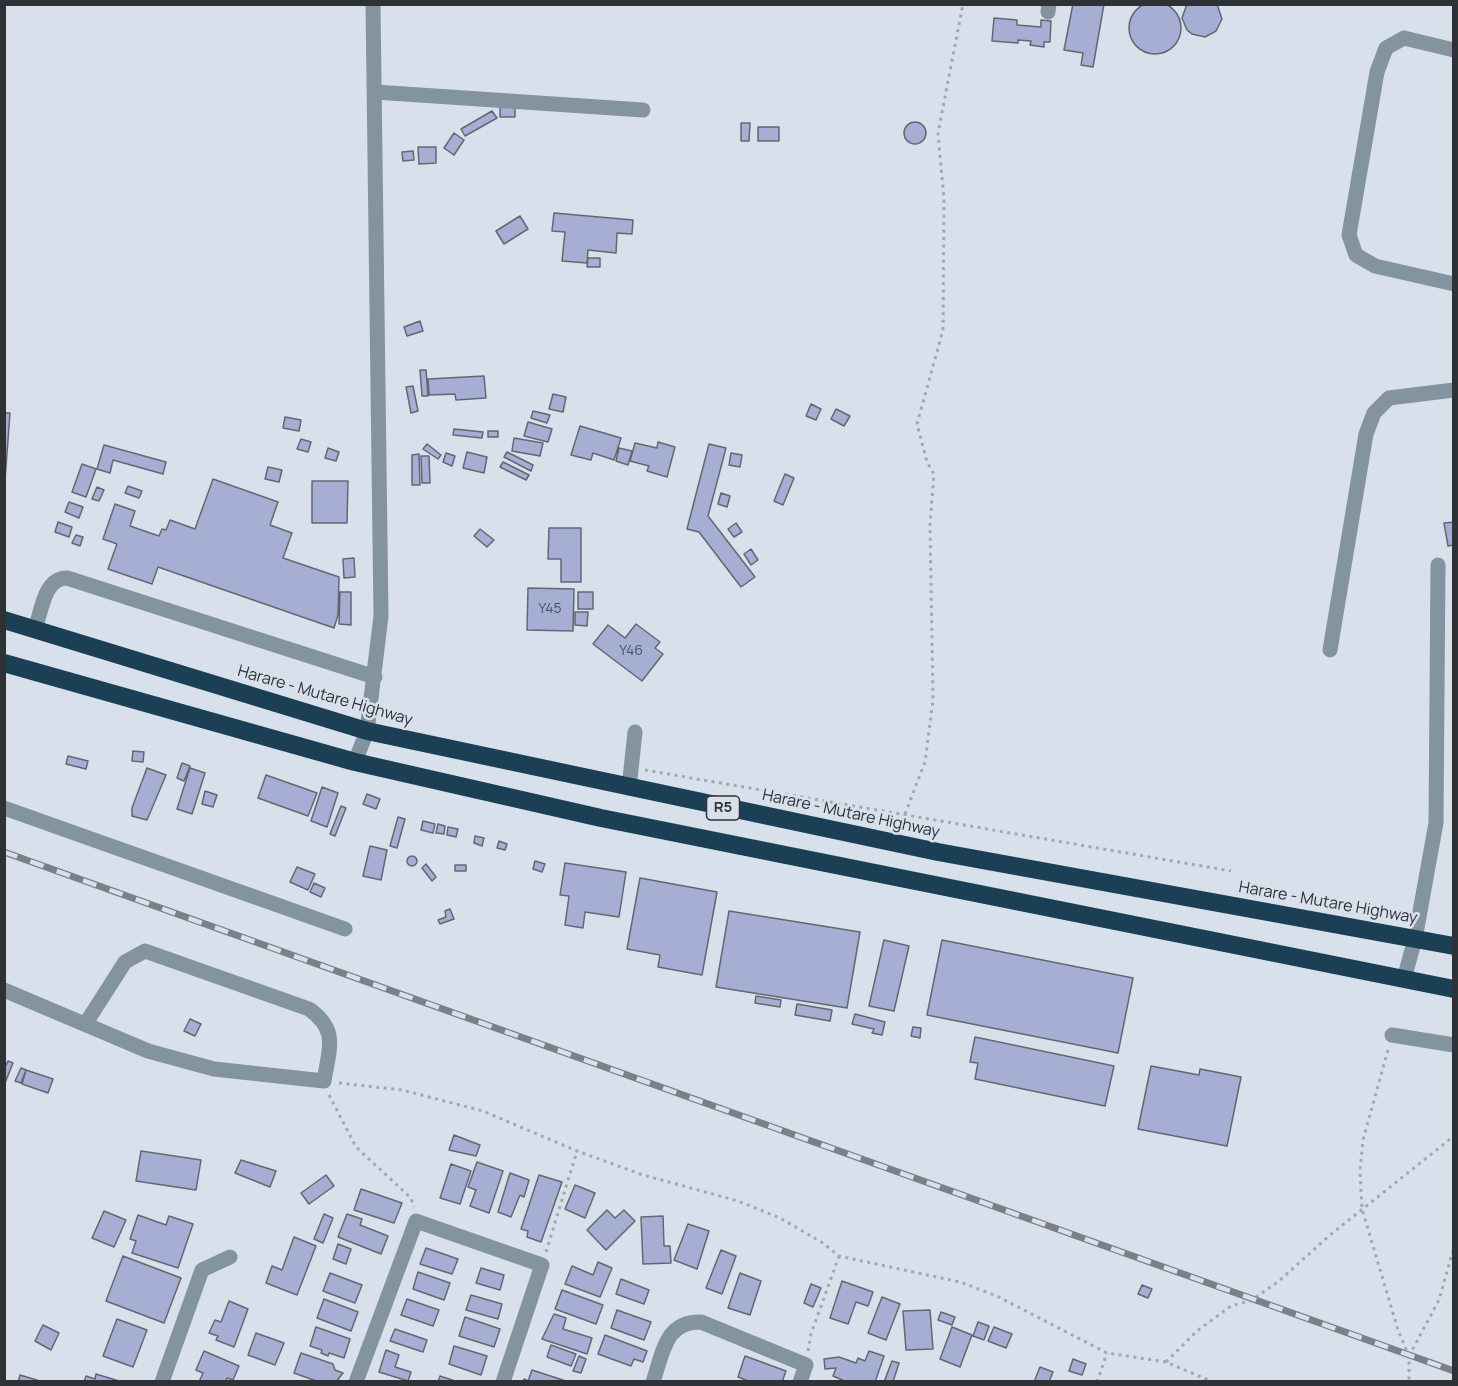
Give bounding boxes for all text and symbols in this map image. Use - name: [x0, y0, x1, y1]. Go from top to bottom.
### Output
- house number: Y45: [538, 601, 562, 617]
- house number: Y46: [619, 643, 643, 659]
- street label: Harare - Mutare Highway: [235, 662, 415, 730]
- street label: Harare - Mutare Highway: [760, 786, 942, 842]
- road number: R5: [706, 796, 740, 820]
- street label: Harare - Mutare Highway: [1237, 878, 1419, 928]

